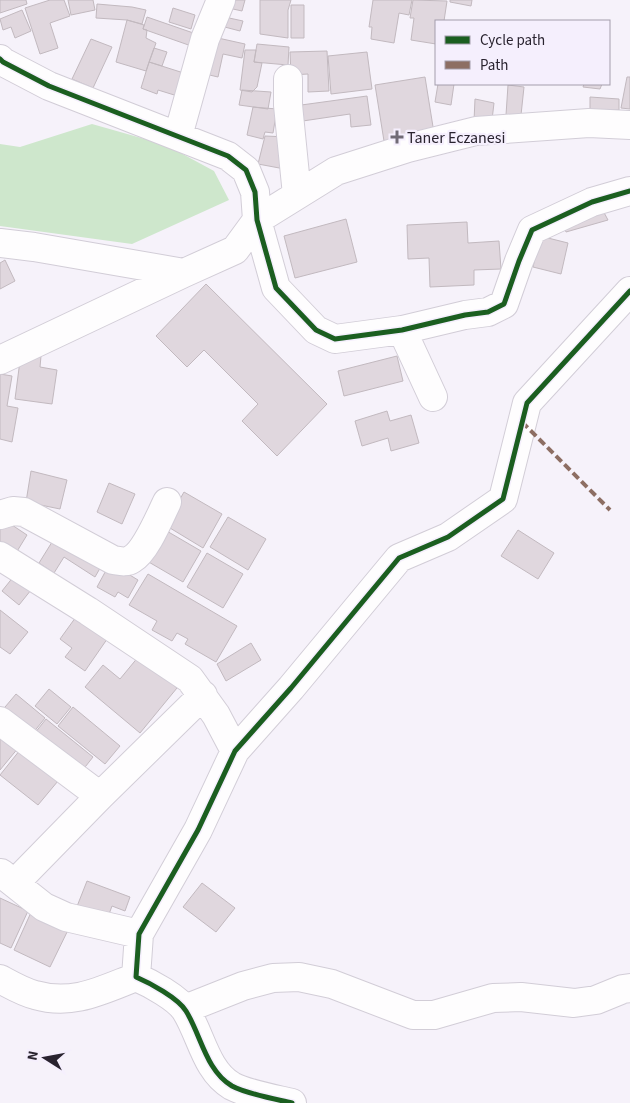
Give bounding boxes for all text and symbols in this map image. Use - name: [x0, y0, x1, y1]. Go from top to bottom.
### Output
- legend: [435, 20, 610, 85]
- text: Cycle path: [480, 30, 545, 51]
- text: Path: [480, 55, 508, 76]
- place label: Taner Eczanesi: [407, 127, 505, 149]
- marker: Taner Eczanesi: [391, 131, 403, 143]
- north arrow: [20, 1033, 70, 1083]
- text: N: [23, 1049, 44, 1062]

